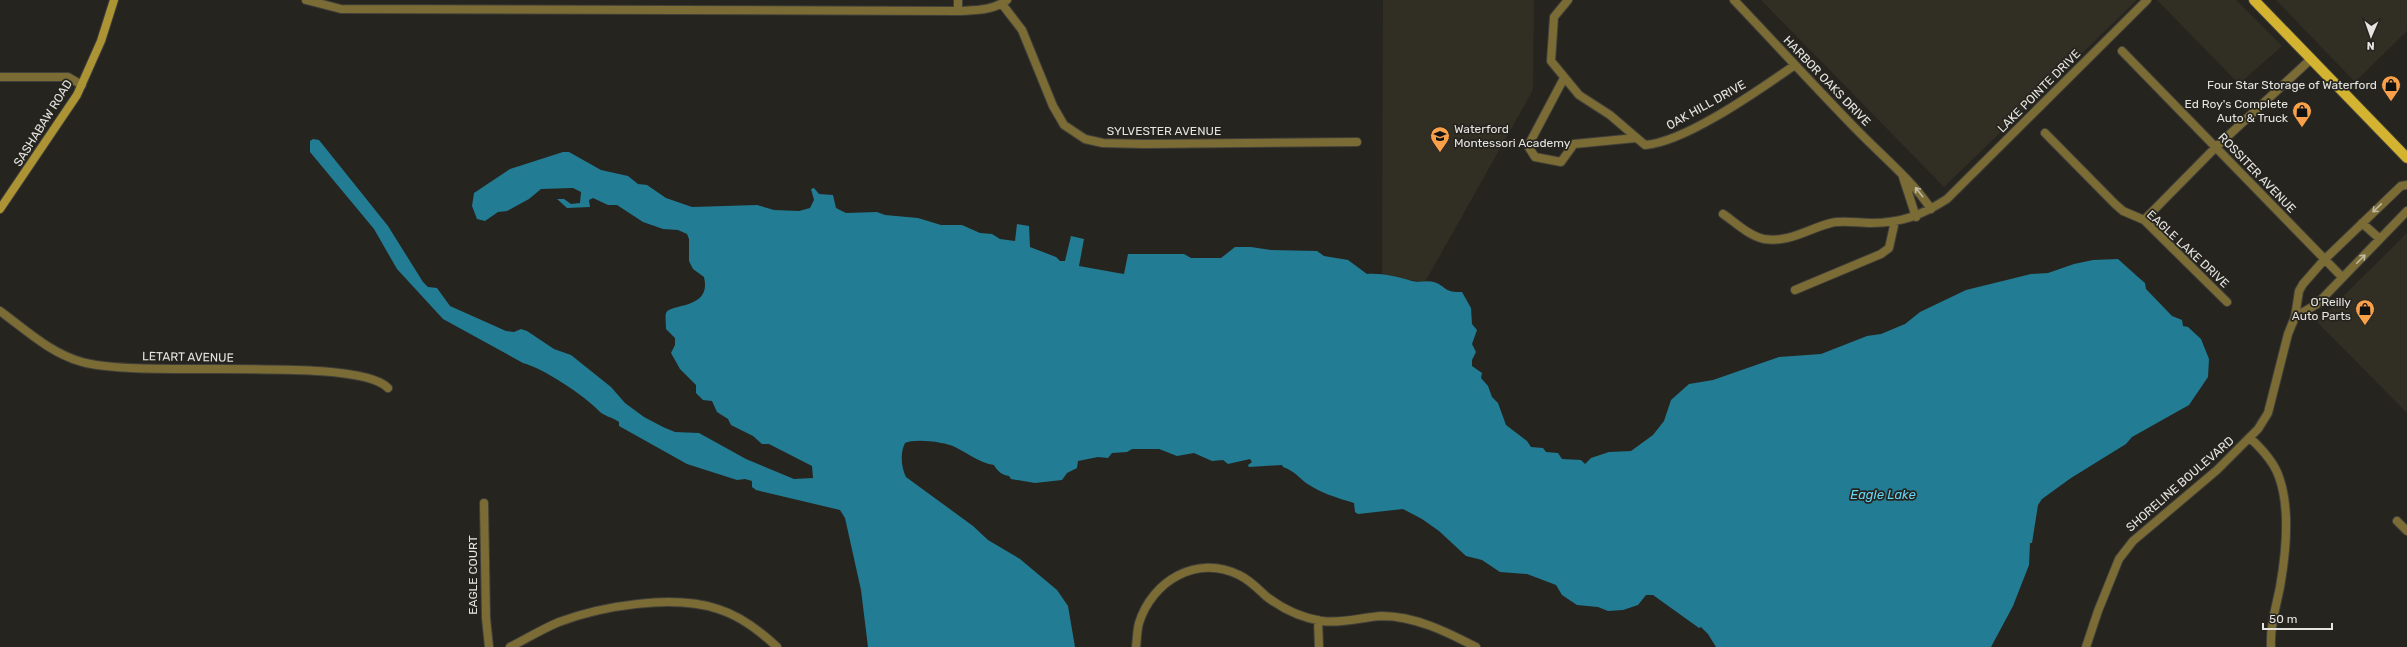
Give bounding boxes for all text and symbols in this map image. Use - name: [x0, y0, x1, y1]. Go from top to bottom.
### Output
- north arrow: [2351, 16, 2391, 56]
- street label: HARBOR OAKS DRIVE: [1780, 33, 1874, 129]
- text: N: [2366, 39, 2375, 52]
- street label: LAKE POINTE DRIVE: [1995, 47, 2083, 135]
- shop icon: Four Star Storage of Waterford: [2380, 74, 2402, 102]
- street label: SASHABAW ROAD: [11, 77, 75, 169]
- street label: OAK HILL DRIVE: [1664, 77, 1748, 133]
- place label: Four Star Storage of Waterford: [2207, 78, 2377, 92]
- place label: Ed Roy's Complete Auto & Truck: [2185, 97, 2289, 125]
- shop icon: Ed Roy's Complete Auto & Truck: [2291, 100, 2313, 128]
- place label: Waterford Montessori Academy: [1454, 122, 1571, 150]
- street label: SYLVESTER AVENUE: [1107, 124, 1221, 138]
- school or university icon: Waterford Montessori Academy: [1429, 125, 1451, 153]
- street label: ROSSITER AVENUE: [2215, 130, 2299, 216]
- one-way arrow: [1914, 186, 1923, 197]
- one-way arrow: [2372, 203, 2382, 213]
- street label: EAGLE LAKE DRIVE: [2144, 207, 2232, 291]
- one-way arrow: [2356, 254, 2366, 263]
- place label: O'Reilly Auto Parts: [2292, 295, 2351, 323]
- shop icon: O'Reilly Auto Parts: [2354, 298, 2376, 326]
- street label: LETART AVENUE: [142, 349, 234, 365]
- street label: SHORELINE BOULEVARD: [2123, 434, 2237, 534]
- water label: Eagle Lake: [1850, 487, 1916, 503]
- street label: EAGLE COURT: [466, 535, 480, 615]
- scale bar: [2263, 605, 2332, 631]
- text: 50 m: [2269, 612, 2297, 626]

